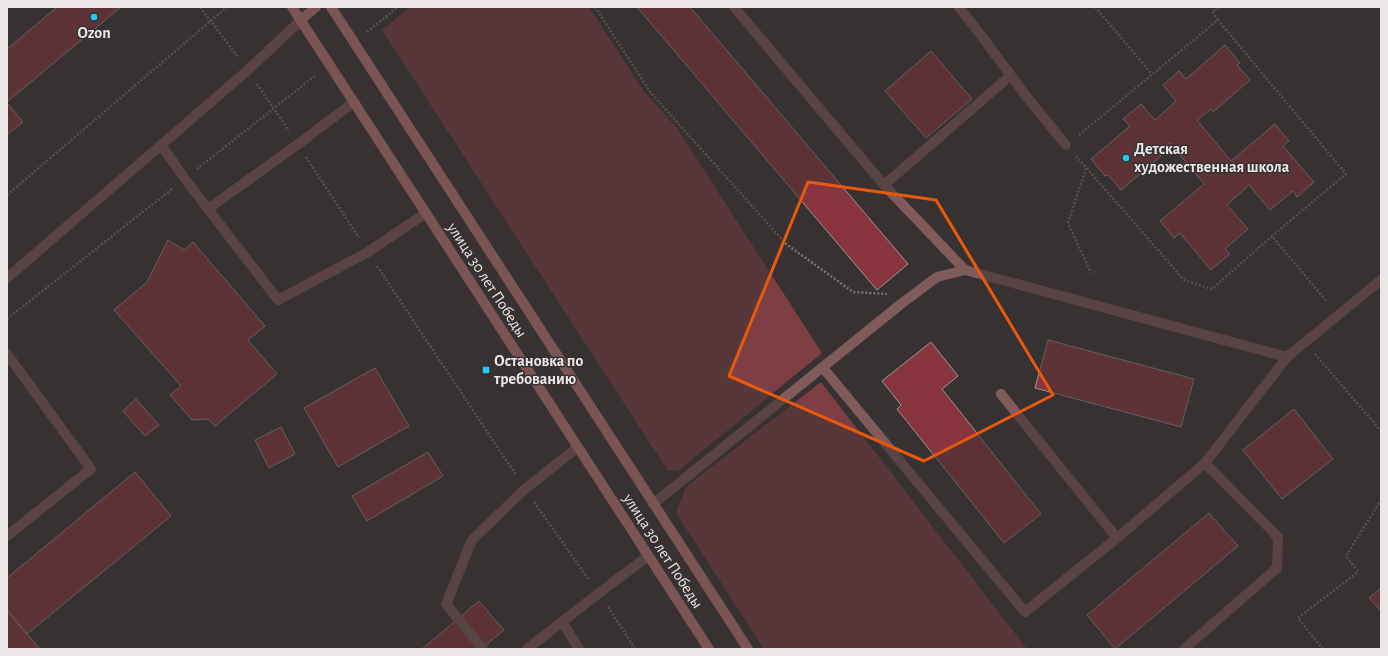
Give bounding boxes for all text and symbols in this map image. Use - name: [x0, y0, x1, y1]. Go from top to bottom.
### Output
- marker: Ozon: [89, 12, 99, 22]
- place label: Ozon: [77, 25, 111, 41]
- place label: Детская художественная школа: [1134, 141, 1290, 176]
- marker: Детская художественная школа: [1121, 153, 1131, 163]
- street label: улица 30 лет Победы: [443, 219, 530, 341]
- place label: Остановка по требованию: [493, 353, 583, 387]
- marker: Остановка по требованию: [481, 365, 491, 375]
- street label: улица 30 лет Победы: [619, 490, 706, 612]

